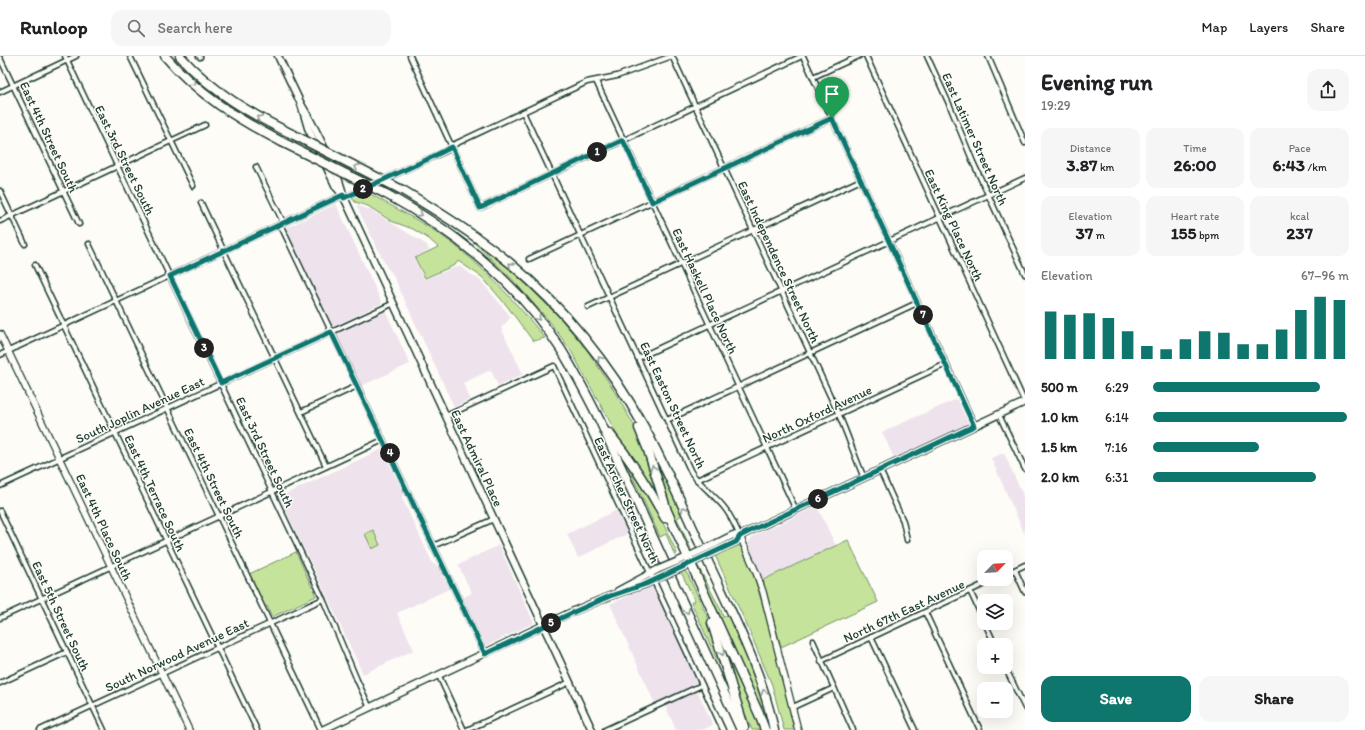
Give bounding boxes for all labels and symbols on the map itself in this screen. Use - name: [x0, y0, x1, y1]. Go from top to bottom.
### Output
- street label: East Latimer Street North: [939, 70, 1011, 208]
- pin: [815, 77, 849, 118]
- street label: East 4th Street South: [17, 79, 81, 195]
- one-way arrow: [188, 79, 196, 86]
- street label: East 3rd Street South: [92, 103, 158, 217]
- one-way arrow: [256, 115, 263, 122]
- pin: 1: [587, 142, 607, 162]
- one-way arrow: [354, 164, 361, 172]
- street label: East King Place North: [922, 167, 987, 283]
- pin: 2: [353, 179, 373, 199]
- street label: East Independence Street North: [735, 179, 823, 345]
- one-way arrow: [416, 209, 423, 217]
- street label: East Haskell Place North: [669, 226, 741, 357]
- one-way arrow: [509, 262, 516, 269]
- pin: 7: [913, 305, 933, 325]
- one-way arrow: [533, 314, 540, 321]
- pin: 3: [194, 338, 214, 358]
- street label: East Easton Street North: [637, 339, 709, 471]
- one-way arrow: [598, 357, 605, 364]
- street label: South Joplin Avenue East: [73, 374, 207, 446]
- street label: North Oxford Avenue: [760, 382, 874, 446]
- street label: East 3rd Street South: [233, 394, 297, 510]
- street label: East Admiral Place: [448, 407, 506, 509]
- street label: East 4th Street South: [181, 426, 247, 541]
- street label: East 4th Terrace South: [121, 432, 189, 554]
- street label: East Archer Street North: [591, 434, 663, 566]
- pin: 4: [380, 443, 400, 463]
- one-way arrow: [649, 465, 658, 472]
- street label: East 4th Place South: [73, 471, 135, 583]
- pin: 6: [808, 489, 828, 509]
- one-way arrow: [681, 506, 689, 514]
- north arrow: [977, 550, 1013, 586]
- street label: East 5th Street South: [29, 559, 93, 673]
- street label: North 67th East Avenue: [841, 576, 967, 646]
- one-way arrow: [682, 607, 690, 614]
- pin: 5: [541, 613, 561, 633]
- street label: South Norwood Avenue East: [103, 615, 251, 695]
- one-way arrow: [717, 649, 726, 656]
- one-way arrow: [760, 689, 769, 696]

